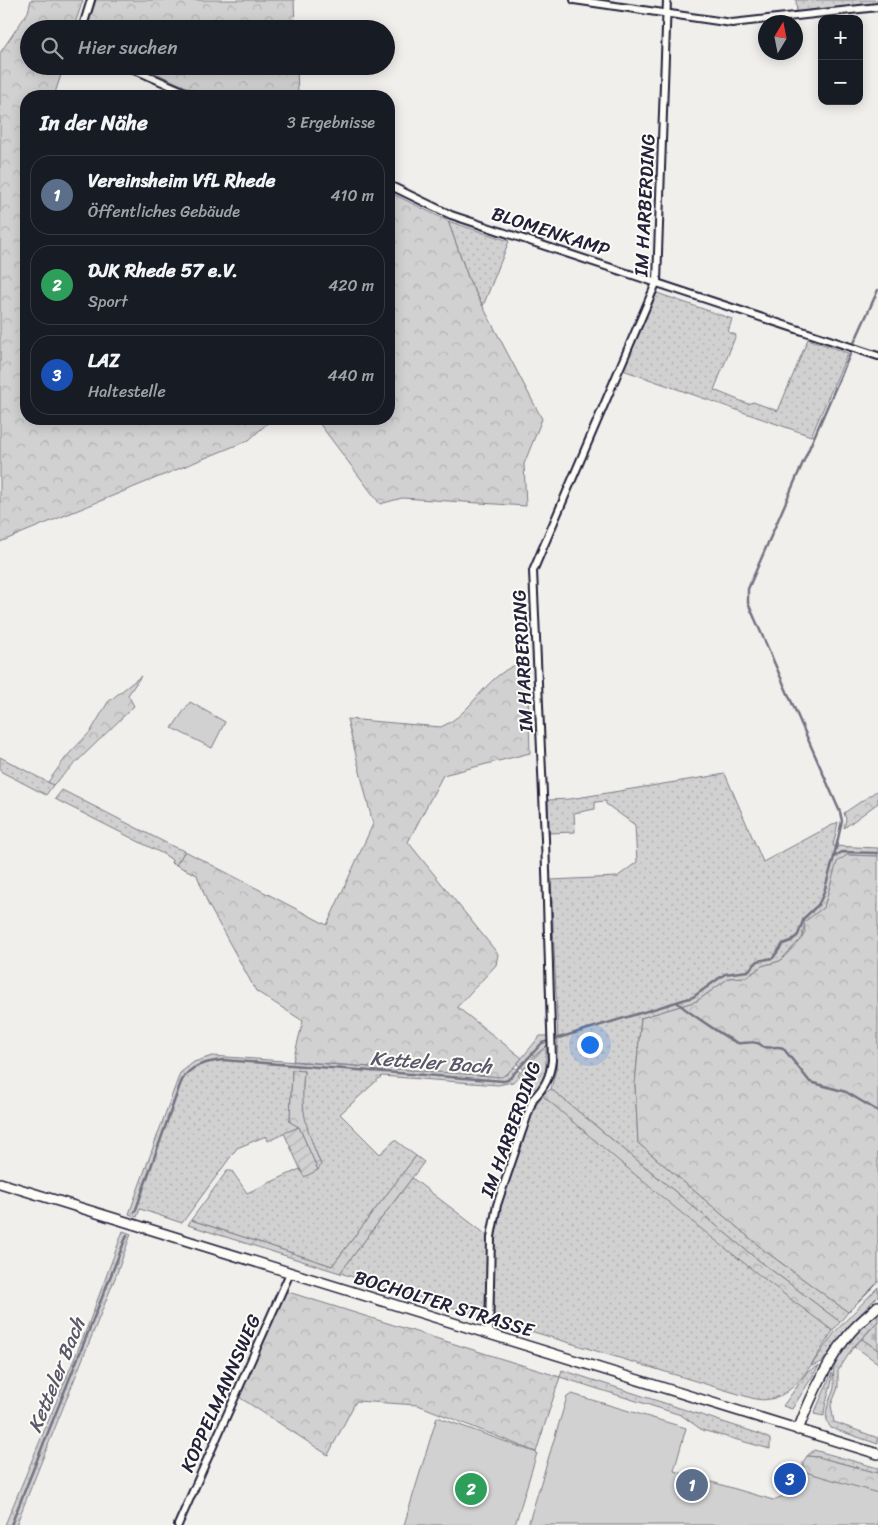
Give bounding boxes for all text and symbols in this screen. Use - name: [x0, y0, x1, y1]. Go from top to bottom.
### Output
- north arrow: [758, 15, 803, 60]
- map controls: [818, 15, 863, 105]
- button: +: [818, 15, 863, 60]
- search box: [20, 20, 395, 75]
- text: Hier suchen: [78, 31, 178, 64]
- icon: search: [38, 34, 66, 62]
- button: −: [818, 60, 863, 105]
- text: In der Nähe: [40, 104, 148, 142]
- text: 3 Ergebnisse: [287, 108, 375, 137]
- street label: IM HARBERDING: [624, 133, 665, 278]
- text: Vereinsheim VfL Rhede: [88, 164, 275, 197]
- text: 1: [54, 181, 60, 210]
- text: 410 m: [331, 181, 374, 210]
- text: Öffentliches Gebäude: [88, 197, 240, 226]
- street label: BLOMENKAMP: [487, 197, 615, 266]
- text: DJK Rhede 57 e.V.: [88, 254, 238, 287]
- text: 2: [52, 271, 62, 300]
- text: 420 m: [328, 271, 374, 300]
- text: Sport: [88, 287, 128, 316]
- text: LAZ: [88, 344, 120, 377]
- text: 3: [53, 361, 61, 390]
- text: 440 m: [327, 361, 374, 390]
- text: Haltestelle: [88, 377, 166, 406]
- street label: IM HARBERDING: [502, 589, 543, 734]
- your location: [577, 1032, 603, 1058]
- water label: Ketteler Bach: [369, 1041, 494, 1084]
- street label: IM HARBERDING: [470, 1056, 550, 1203]
- street label: BOCHOLTER STRASSE: [350, 1260, 539, 1347]
- street label: KOPPELMANNSWEG: [171, 1309, 270, 1477]
- water label: Ketteler Bach: [18, 1311, 96, 1438]
- pin: 3: [774, 1460, 806, 1498]
- pin: 1: [676, 1466, 708, 1504]
- pin: 2: [455, 1470, 487, 1508]

